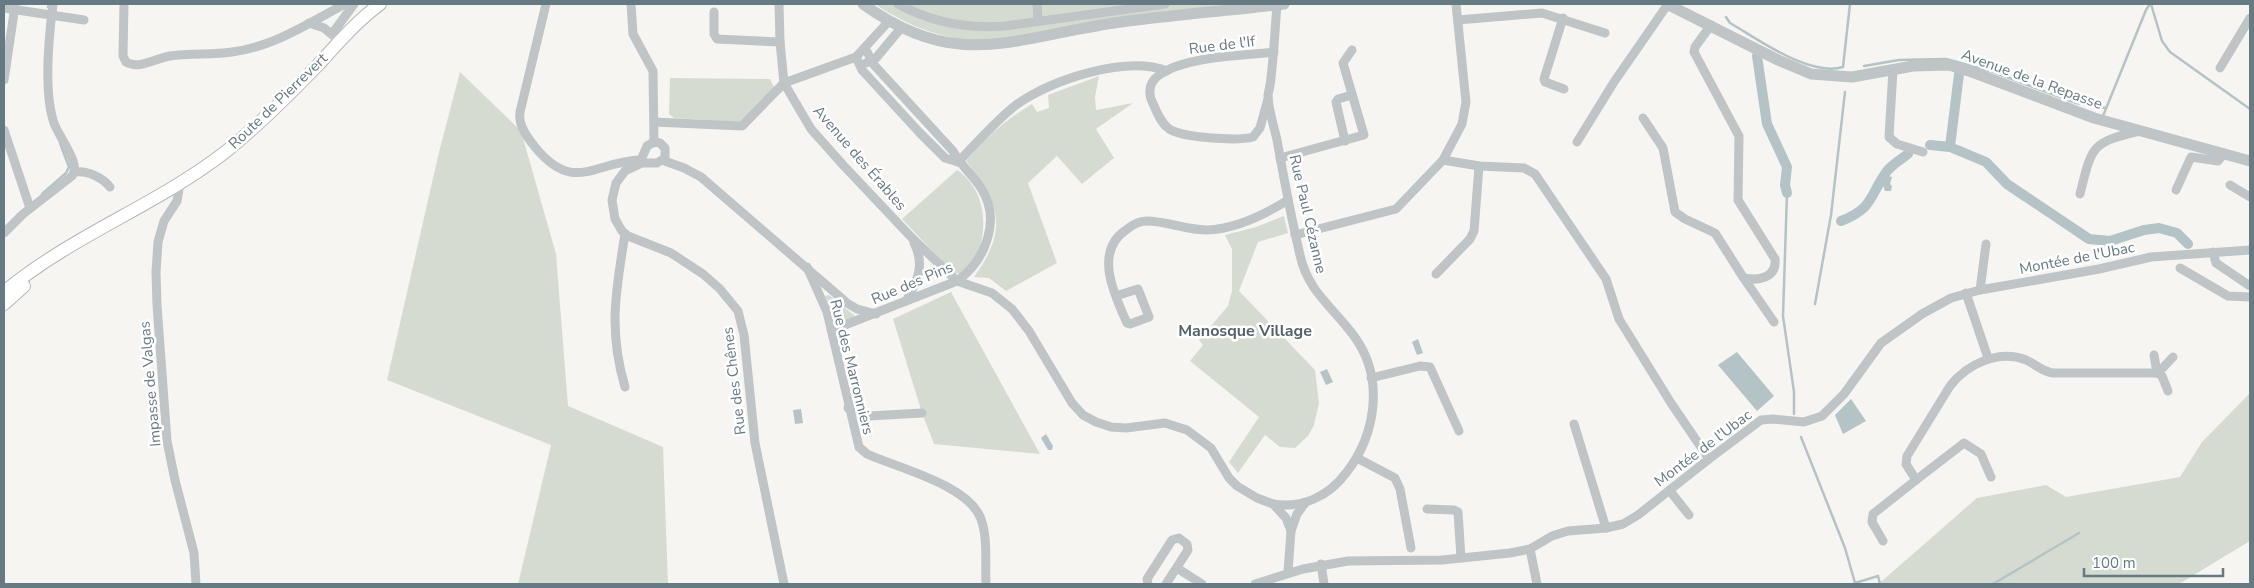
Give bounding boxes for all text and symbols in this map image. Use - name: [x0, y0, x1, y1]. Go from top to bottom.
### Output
- street label: Rue de l'If: [1188, 31, 1257, 59]
- street label: Avenue de la Repasse: [1959, 44, 2105, 114]
- street label: Route de Pierrevert: [224, 48, 332, 153]
- street label: Avenue des Érables: [809, 101, 911, 215]
- street label: Rue Paul Cézanne: [1285, 153, 1331, 275]
- street label: Montée de l'Ubac: [2018, 237, 2136, 279]
- street label: Rue des Pins: [868, 257, 956, 309]
- street label: Rue des Marronniers: [826, 297, 878, 437]
- street label: Impasse de Valgas: [135, 320, 165, 448]
- district label: Manosque Village: [1178, 320, 1312, 342]
- street label: Rue des Chênes: [717, 326, 751, 436]
- street label: Montée de l'Ubac: [1650, 405, 1756, 491]
- scale bar: [2084, 546, 2223, 578]
- text: 100 m: [2092, 553, 2136, 573]

